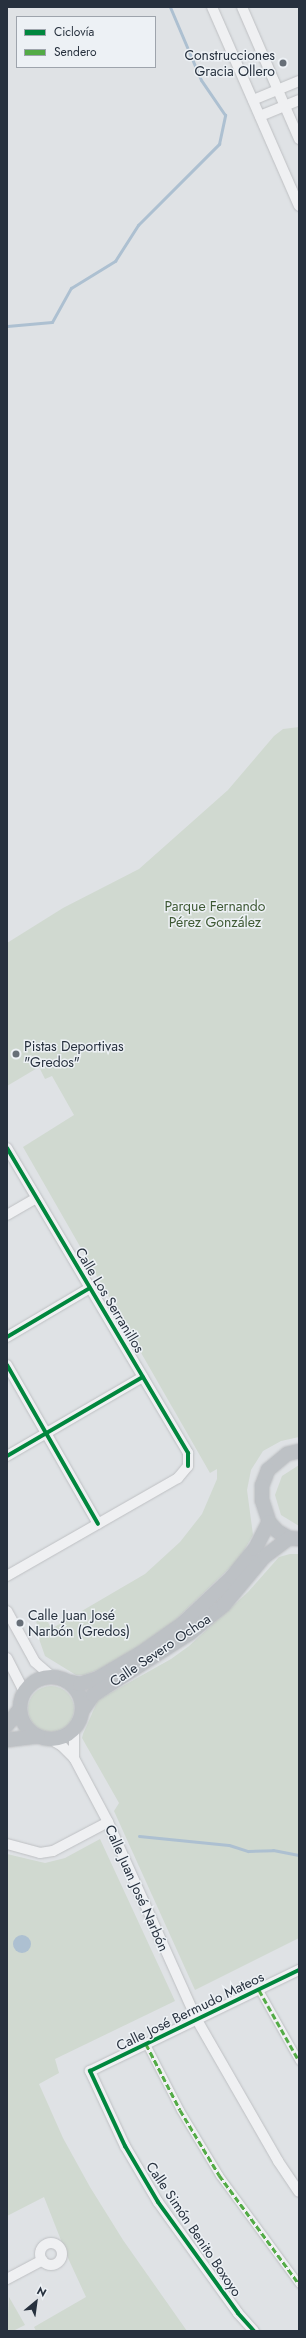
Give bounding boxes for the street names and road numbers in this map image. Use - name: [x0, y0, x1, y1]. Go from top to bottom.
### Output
- street label: Calle Los Serranillos: [72, 1244, 148, 1356]
- street label: Calle Severo Ochoa: [106, 1610, 214, 1690]
- street label: Calle Juan José Narbón: [102, 1822, 172, 1954]
- street label: Calle José Bermudo Mateos: [113, 1968, 267, 2054]
- street label: Calle Simón Benito Boxoyo: [143, 2158, 245, 2300]

